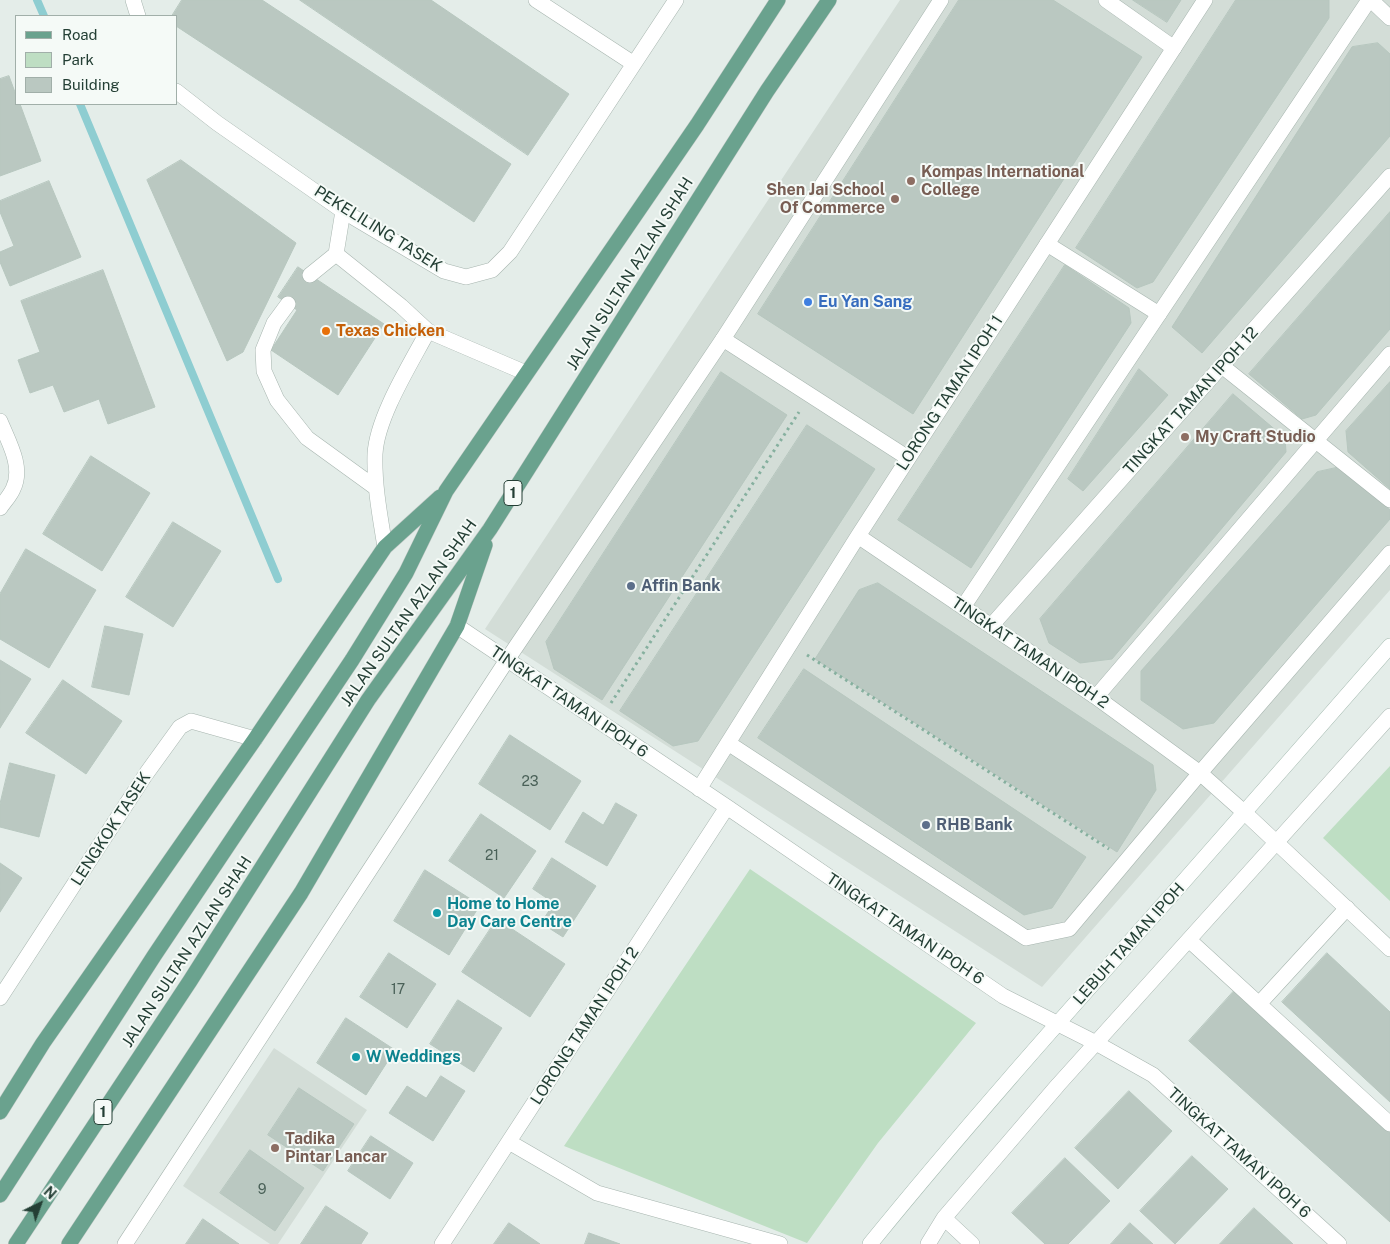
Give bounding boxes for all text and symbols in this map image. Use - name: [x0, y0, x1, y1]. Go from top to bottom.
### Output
- legend: [15, 15, 178, 105]
- text: Road: [62, 26, 98, 43]
- text: Park: [62, 51, 94, 68]
- text: Building: [62, 76, 120, 93]
- place label: Kompas International College: [921, 162, 1085, 200]
- street label: JALAN SULTAN AZLAN SHAH: [563, 174, 697, 374]
- marker: Kompas International College: [905, 175, 917, 187]
- place label: Shen Jai School Of Commerce: [766, 180, 885, 218]
- street label: PEKELILING TASEK: [310, 182, 446, 276]
- marker: Shen Jai School Of Commerce: [889, 193, 901, 205]
- place label: Eu Yan Sang: [818, 292, 912, 312]
- marker: Eu Yan Sang: [802, 296, 814, 308]
- street label: LORONG TAMAN IPOH 1: [893, 312, 1007, 474]
- place label: Texas Chicken: [336, 321, 445, 341]
- street label: TINGKAT TAMAN IPOH 12: [1120, 323, 1262, 479]
- marker: Texas Chicken: [320, 325, 332, 337]
- place label: My Craft Studio: [1195, 427, 1316, 447]
- marker: My Craft Studio: [1179, 431, 1191, 443]
- road number: 1: [504, 480, 522, 506]
- street label: JALAN SULTAN AZLAN SHAH: [337, 516, 481, 710]
- place label: Affin Bank: [641, 576, 721, 596]
- marker: Affin Bank: [625, 580, 637, 592]
- street label: TINGKAT TAMAN IPOH 2: [948, 593, 1112, 713]
- street label: TINGKAT TAMAN IPOH 6: [487, 642, 651, 762]
- street label: LENGKOK TASEK: [67, 769, 155, 889]
- house number: 23: [521, 774, 539, 790]
- place label: RHB Bank: [936, 815, 1013, 835]
- marker: RHB Bank: [920, 819, 932, 831]
- house number: 21: [485, 848, 499, 864]
- street label: JALAN SULTAN AZLAN SHAH: [118, 853, 256, 1051]
- street label: TINGKAT TAMAN IPOH 6: [823, 869, 987, 989]
- street label: LEBUH TAMAN IPOH: [1069, 879, 1189, 1009]
- place label: Home to Home Day Care Centre: [447, 894, 572, 932]
- marker: Home to Home Day Care Centre: [431, 907, 443, 919]
- street label: LORONG TAMAN IPOH 2: [527, 944, 643, 1108]
- house number: 17: [391, 982, 405, 998]
- place label: W Weddings: [366, 1047, 461, 1067]
- marker: W Weddings: [350, 1051, 362, 1063]
- street label: TINGKAT TAMAN IPOH 6: [1164, 1084, 1314, 1222]
- road number: 1: [94, 1100, 112, 1124]
- place label: Tadika Pintar Lancar: [285, 1129, 387, 1167]
- marker: Tadika Pintar Lancar: [269, 1142, 281, 1154]
- north arrow: [15, 1179, 65, 1229]
- house number: 9: [258, 1182, 266, 1198]
- text: N: [41, 1183, 59, 1202]

